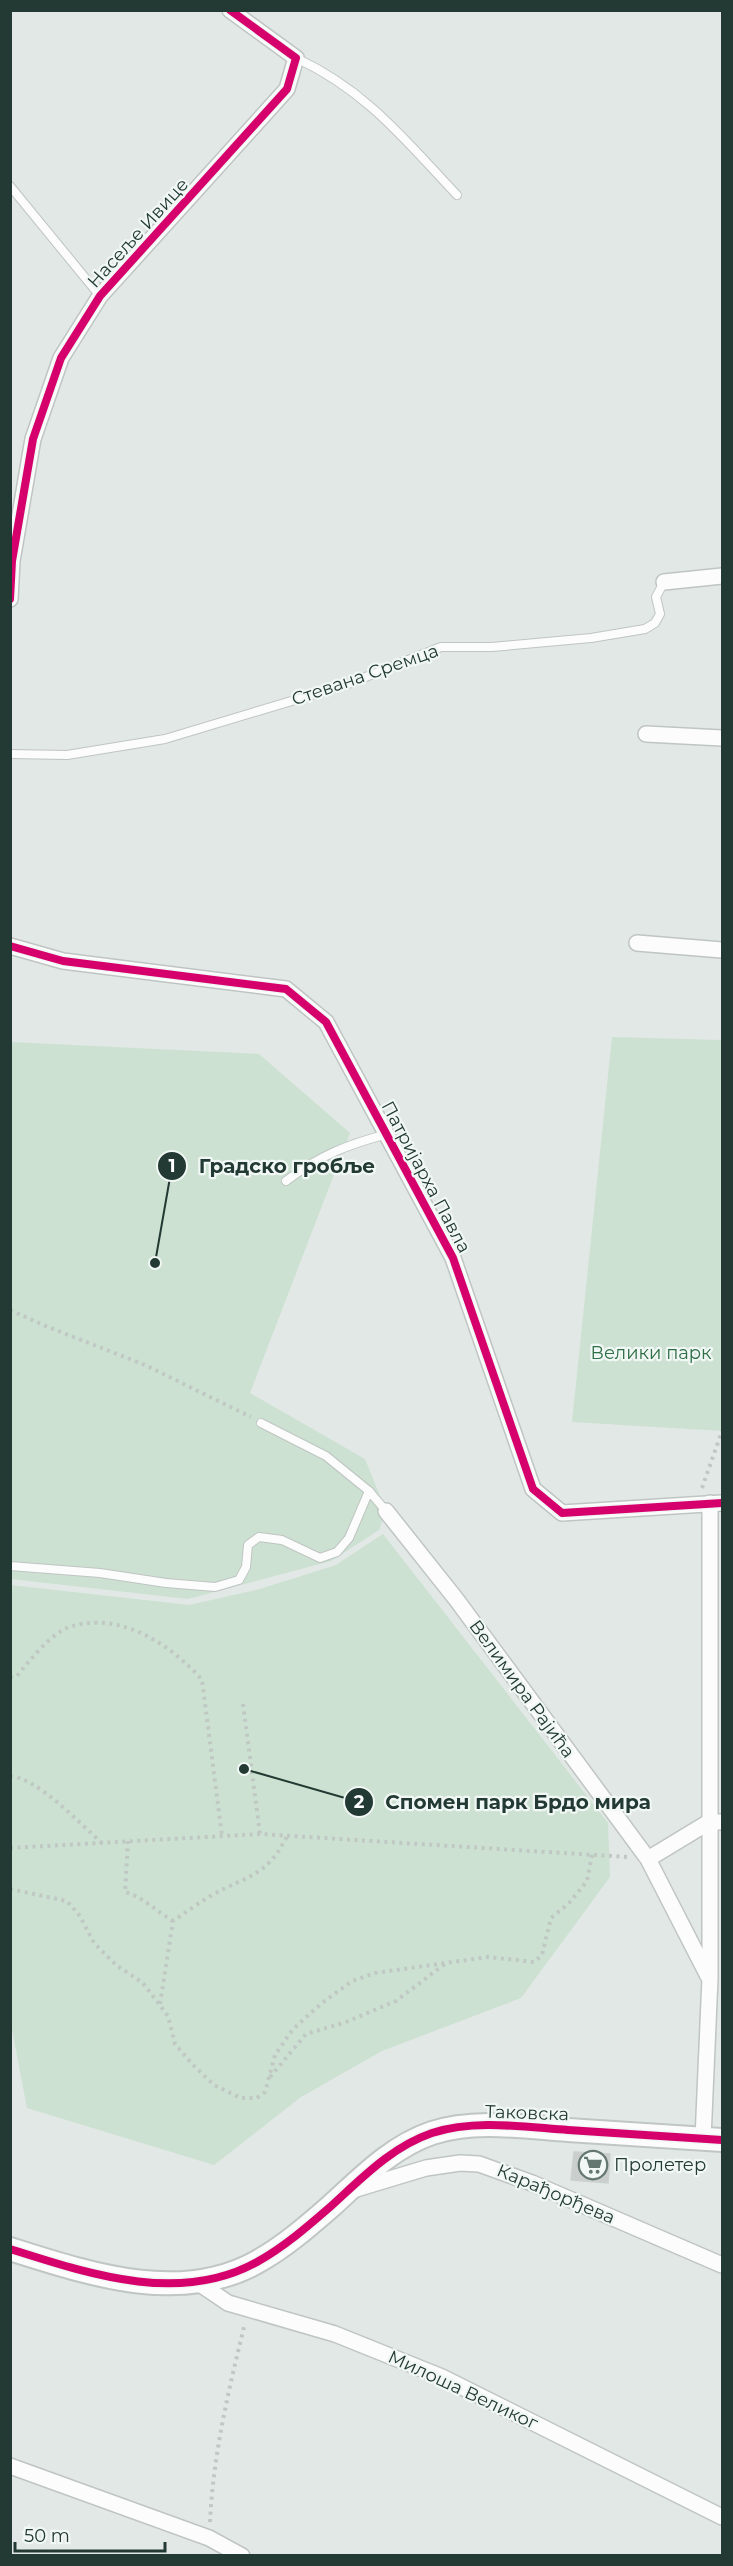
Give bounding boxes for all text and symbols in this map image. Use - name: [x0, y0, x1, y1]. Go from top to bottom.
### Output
- street label: Насеље Ивице: [83, 174, 193, 292]
- street label: Стевана Сремца: [289, 640, 441, 710]
- street label: Патријарха Павла: [377, 1097, 475, 1257]
- callout: Градско гробље: [157, 1147, 388, 1185]
- text: Градско гробље: [199, 1154, 375, 1178]
- text: 1: [168, 1155, 176, 1177]
- park label: Велики парк: [590, 1342, 712, 1364]
- street label: Велимира Рајића: [465, 1616, 579, 1762]
- callout: Спомен парк Брдо мира: [344, 1783, 663, 1821]
- text: Спомен парк Брдо мира: [385, 1790, 651, 1814]
- text: 2: [354, 1791, 365, 1813]
- street label: Таковска: [485, 2101, 569, 2125]
- supermarket icon: Пролетер: [577, 2149, 609, 2181]
- place label: Пролетер: [614, 2154, 706, 2176]
- street label: Карађорђева: [494, 2159, 618, 2229]
- street label: Милоша Великог: [385, 2346, 542, 2435]
- scale bar: [15, 2515, 165, 2553]
- text: 50 m: [24, 2525, 70, 2547]

